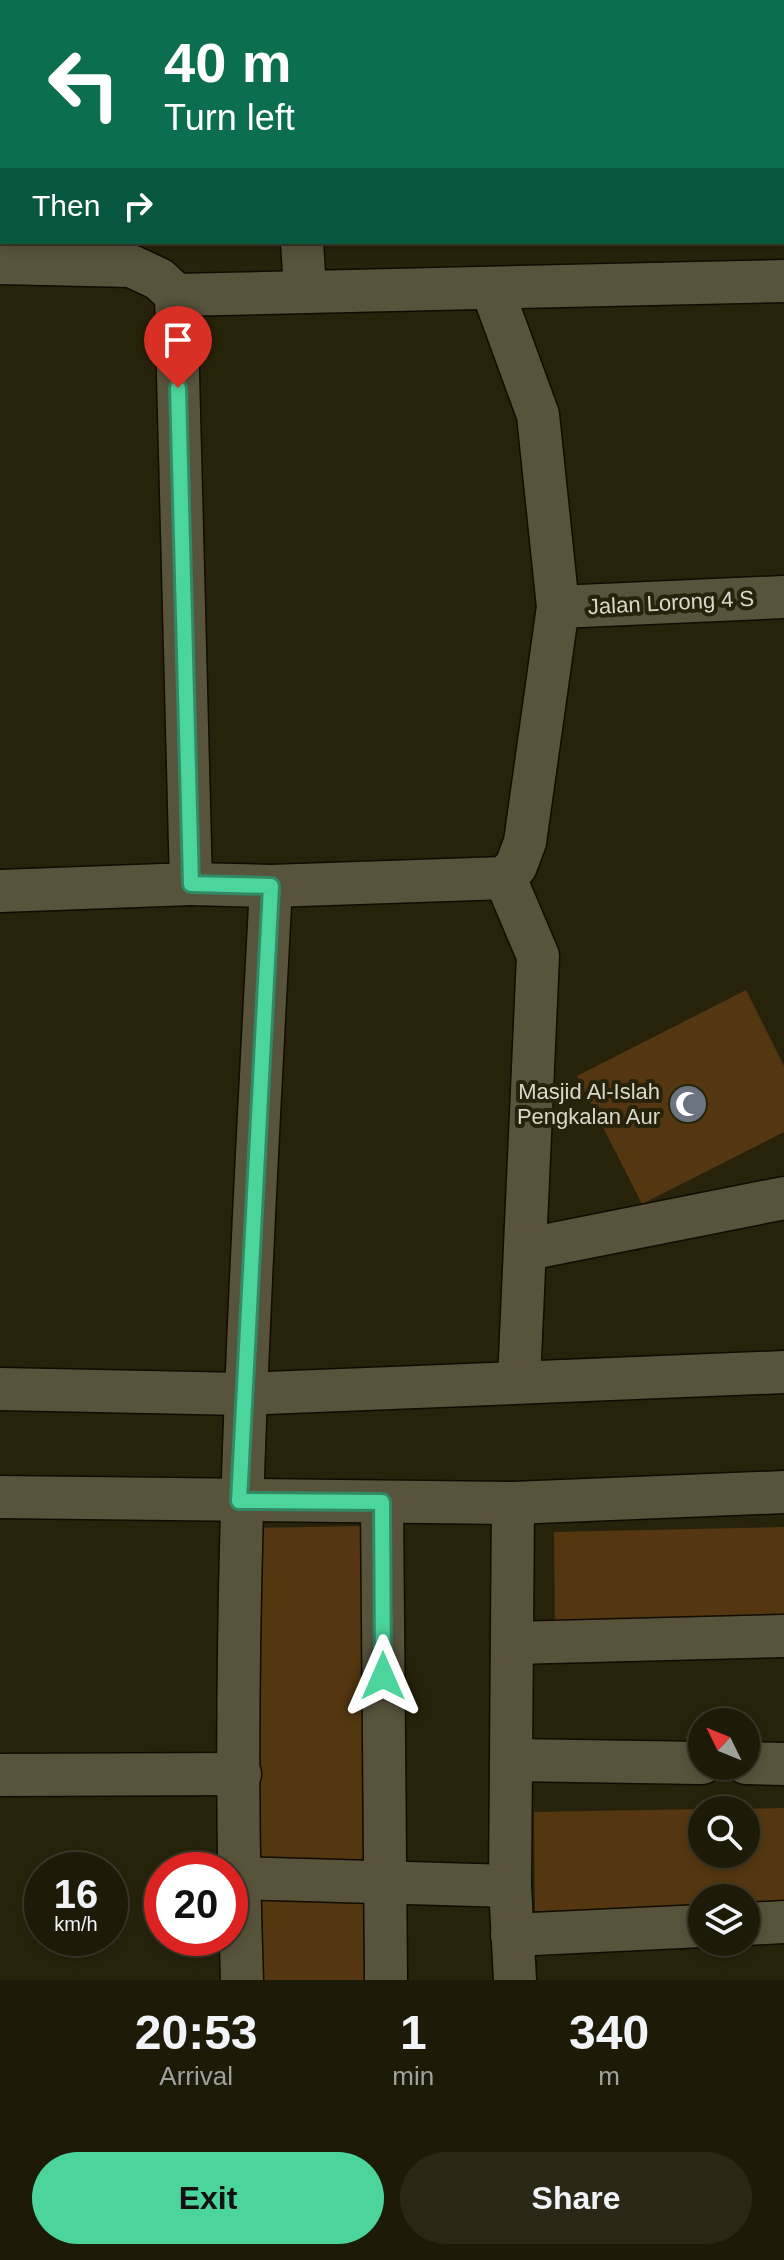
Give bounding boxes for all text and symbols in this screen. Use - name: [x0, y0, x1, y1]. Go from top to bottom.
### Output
- text: 40 m: [164, 31, 292, 94]
- icon: left: [32, 32, 136, 136]
- text: Turn left: [164, 97, 295, 138]
- icon: right: [116, 184, 160, 228]
- text: Then: [32, 189, 100, 222]
- pin: [144, 306, 212, 388]
- icon: arrive: [156, 318, 200, 362]
- street label: Jalan Lorong 4 S: [587, 586, 755, 619]
- place label: Masjid Al-Islah Pengkalan Aur: [517, 1079, 660, 1129]
- mosque icon: Masjid Al-Islah Pengkalan Aur: [667, 1083, 709, 1125]
- position arrow: [341, 1634, 425, 1718]
- north arrow: [688, 1708, 760, 1780]
- map controls: [688, 1708, 760, 1956]
- button: search: [688, 1796, 760, 1868]
- speed limit sign: 20: [144, 1852, 248, 1956]
- text: 16: [54, 1872, 98, 1916]
- button: layers: [688, 1884, 760, 1956]
- text: km/h: [54, 1913, 98, 1935]
- text: 20:53: [135, 2006, 258, 2059]
- text: 1: [400, 2006, 427, 2059]
- text: 340: [569, 2006, 649, 2059]
- text: Arrival: [159, 2061, 233, 2091]
- text: min: [392, 2061, 434, 2091]
- text: m: [598, 2061, 620, 2091]
- button: Exit: [32, 2152, 384, 2244]
- button: Share: [400, 2152, 752, 2244]

